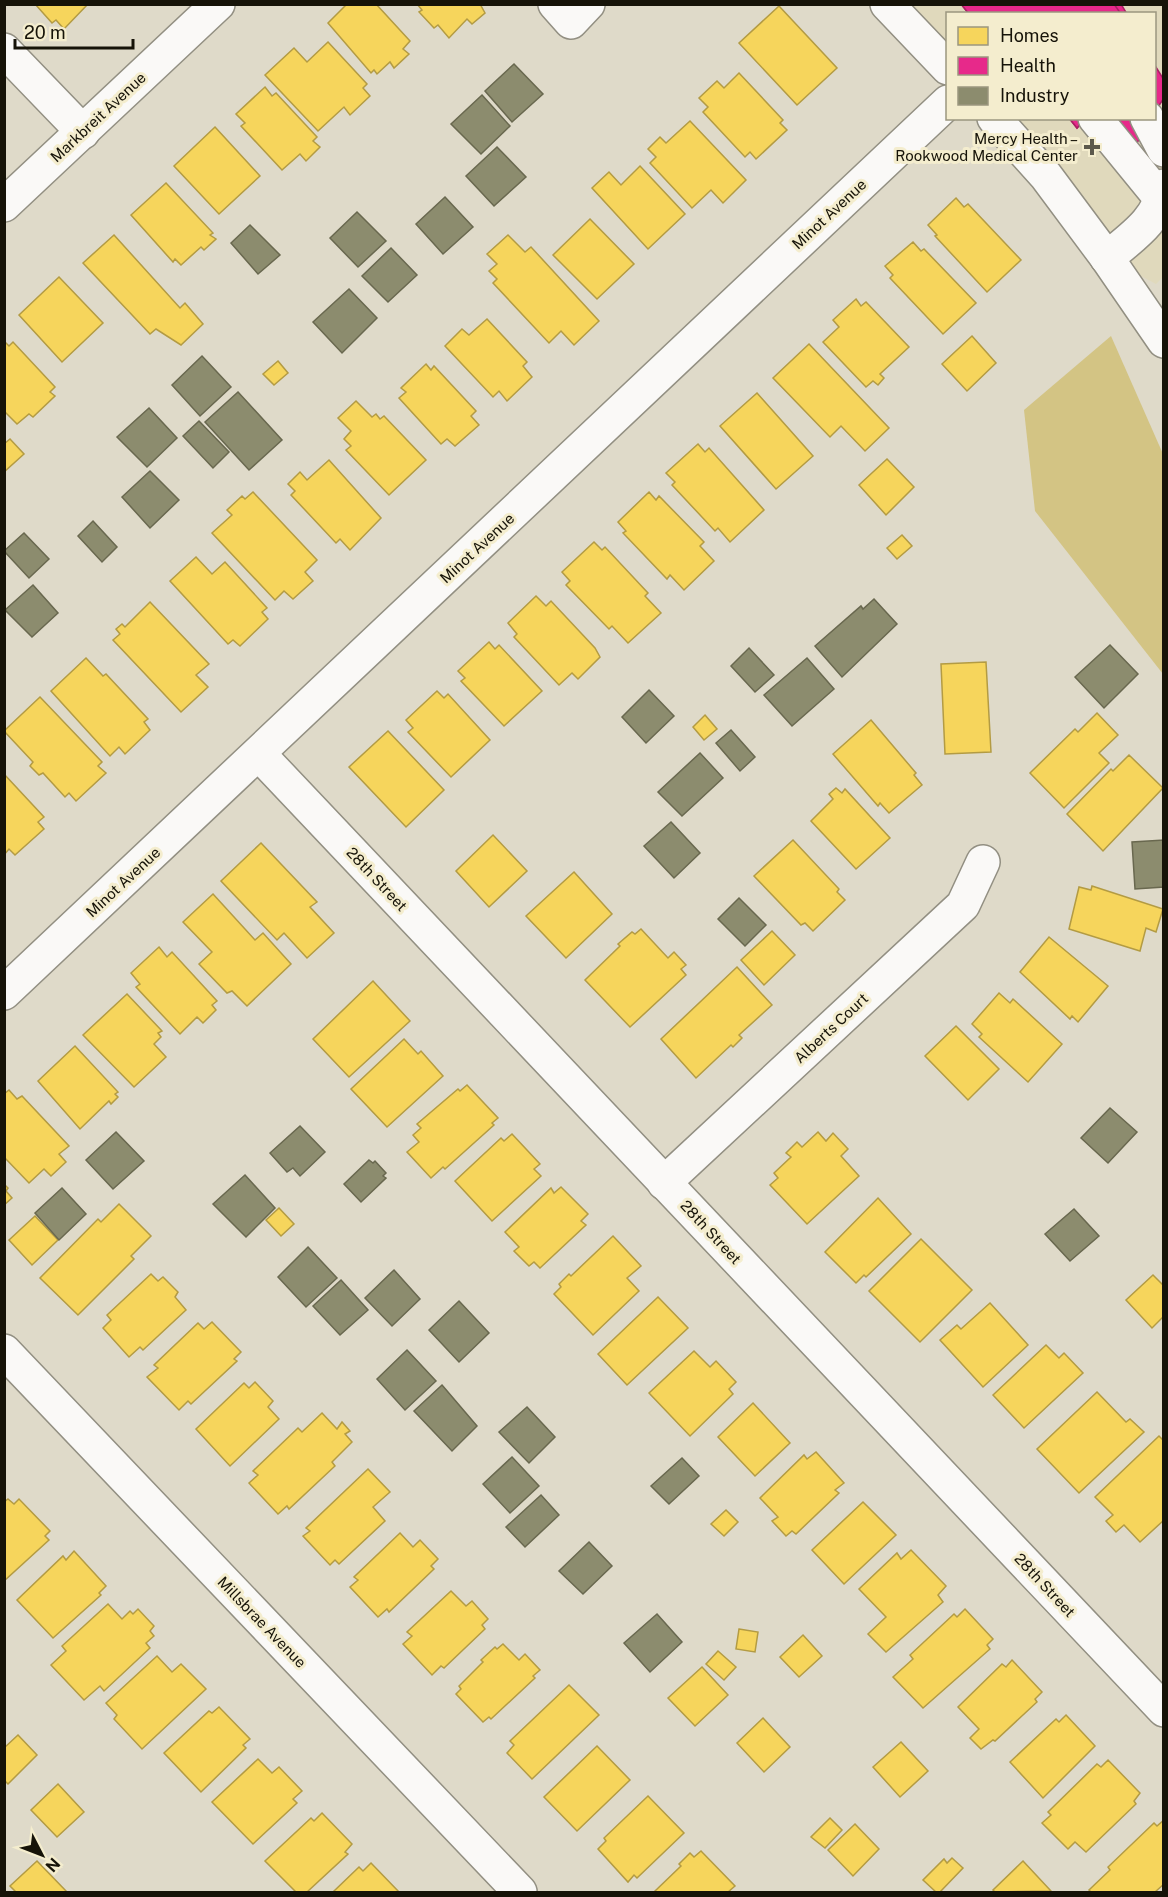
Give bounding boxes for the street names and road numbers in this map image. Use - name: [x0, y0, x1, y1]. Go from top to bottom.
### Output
- street label: Markbreit Avenue: [47, 69, 149, 165]
- street label: Minot Avenue: [789, 175, 869, 253]
- street label: Minot Avenue: [437, 509, 517, 587]
- street label: Minot Avenue: [83, 843, 163, 921]
- street label: 28th Street: [343, 844, 411, 914]
- street label: Alberts Court: [791, 990, 871, 1066]
- street label: 28th Street: [677, 1197, 745, 1267]
- street label: 28th Street: [1011, 1550, 1079, 1620]
- street label: Millsbrae Avenue: [214, 1573, 310, 1671]

